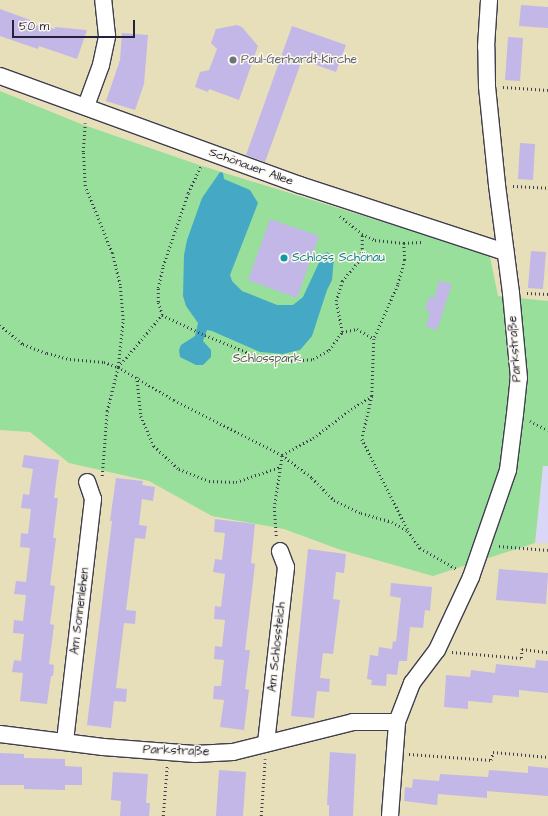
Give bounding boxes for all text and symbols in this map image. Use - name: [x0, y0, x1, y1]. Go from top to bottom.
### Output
- scale bar: [14, 12, 137, 38]
- text: 50 m: [19, 18, 49, 35]
- place label: Paul-Gerhardt-Kirche: [241, 53, 357, 67]
- marker: Paul-Gerhardt-Kirche: [228, 55, 238, 65]
- street label: Schönauer Allee: [207, 145, 295, 189]
- place label: Schloss Schönau: [292, 251, 385, 265]
- marker: Schloss Schönau: [279, 253, 289, 263]
- street label: Parkstraße: [506, 315, 524, 383]
- park label: Schlosspark: [233, 352, 301, 366]
- street label: Am Sonnenlehen: [68, 567, 92, 655]
- street label: Am Schlossteich: [265, 601, 289, 693]
- street label: Parkstraße: [143, 743, 209, 759]

